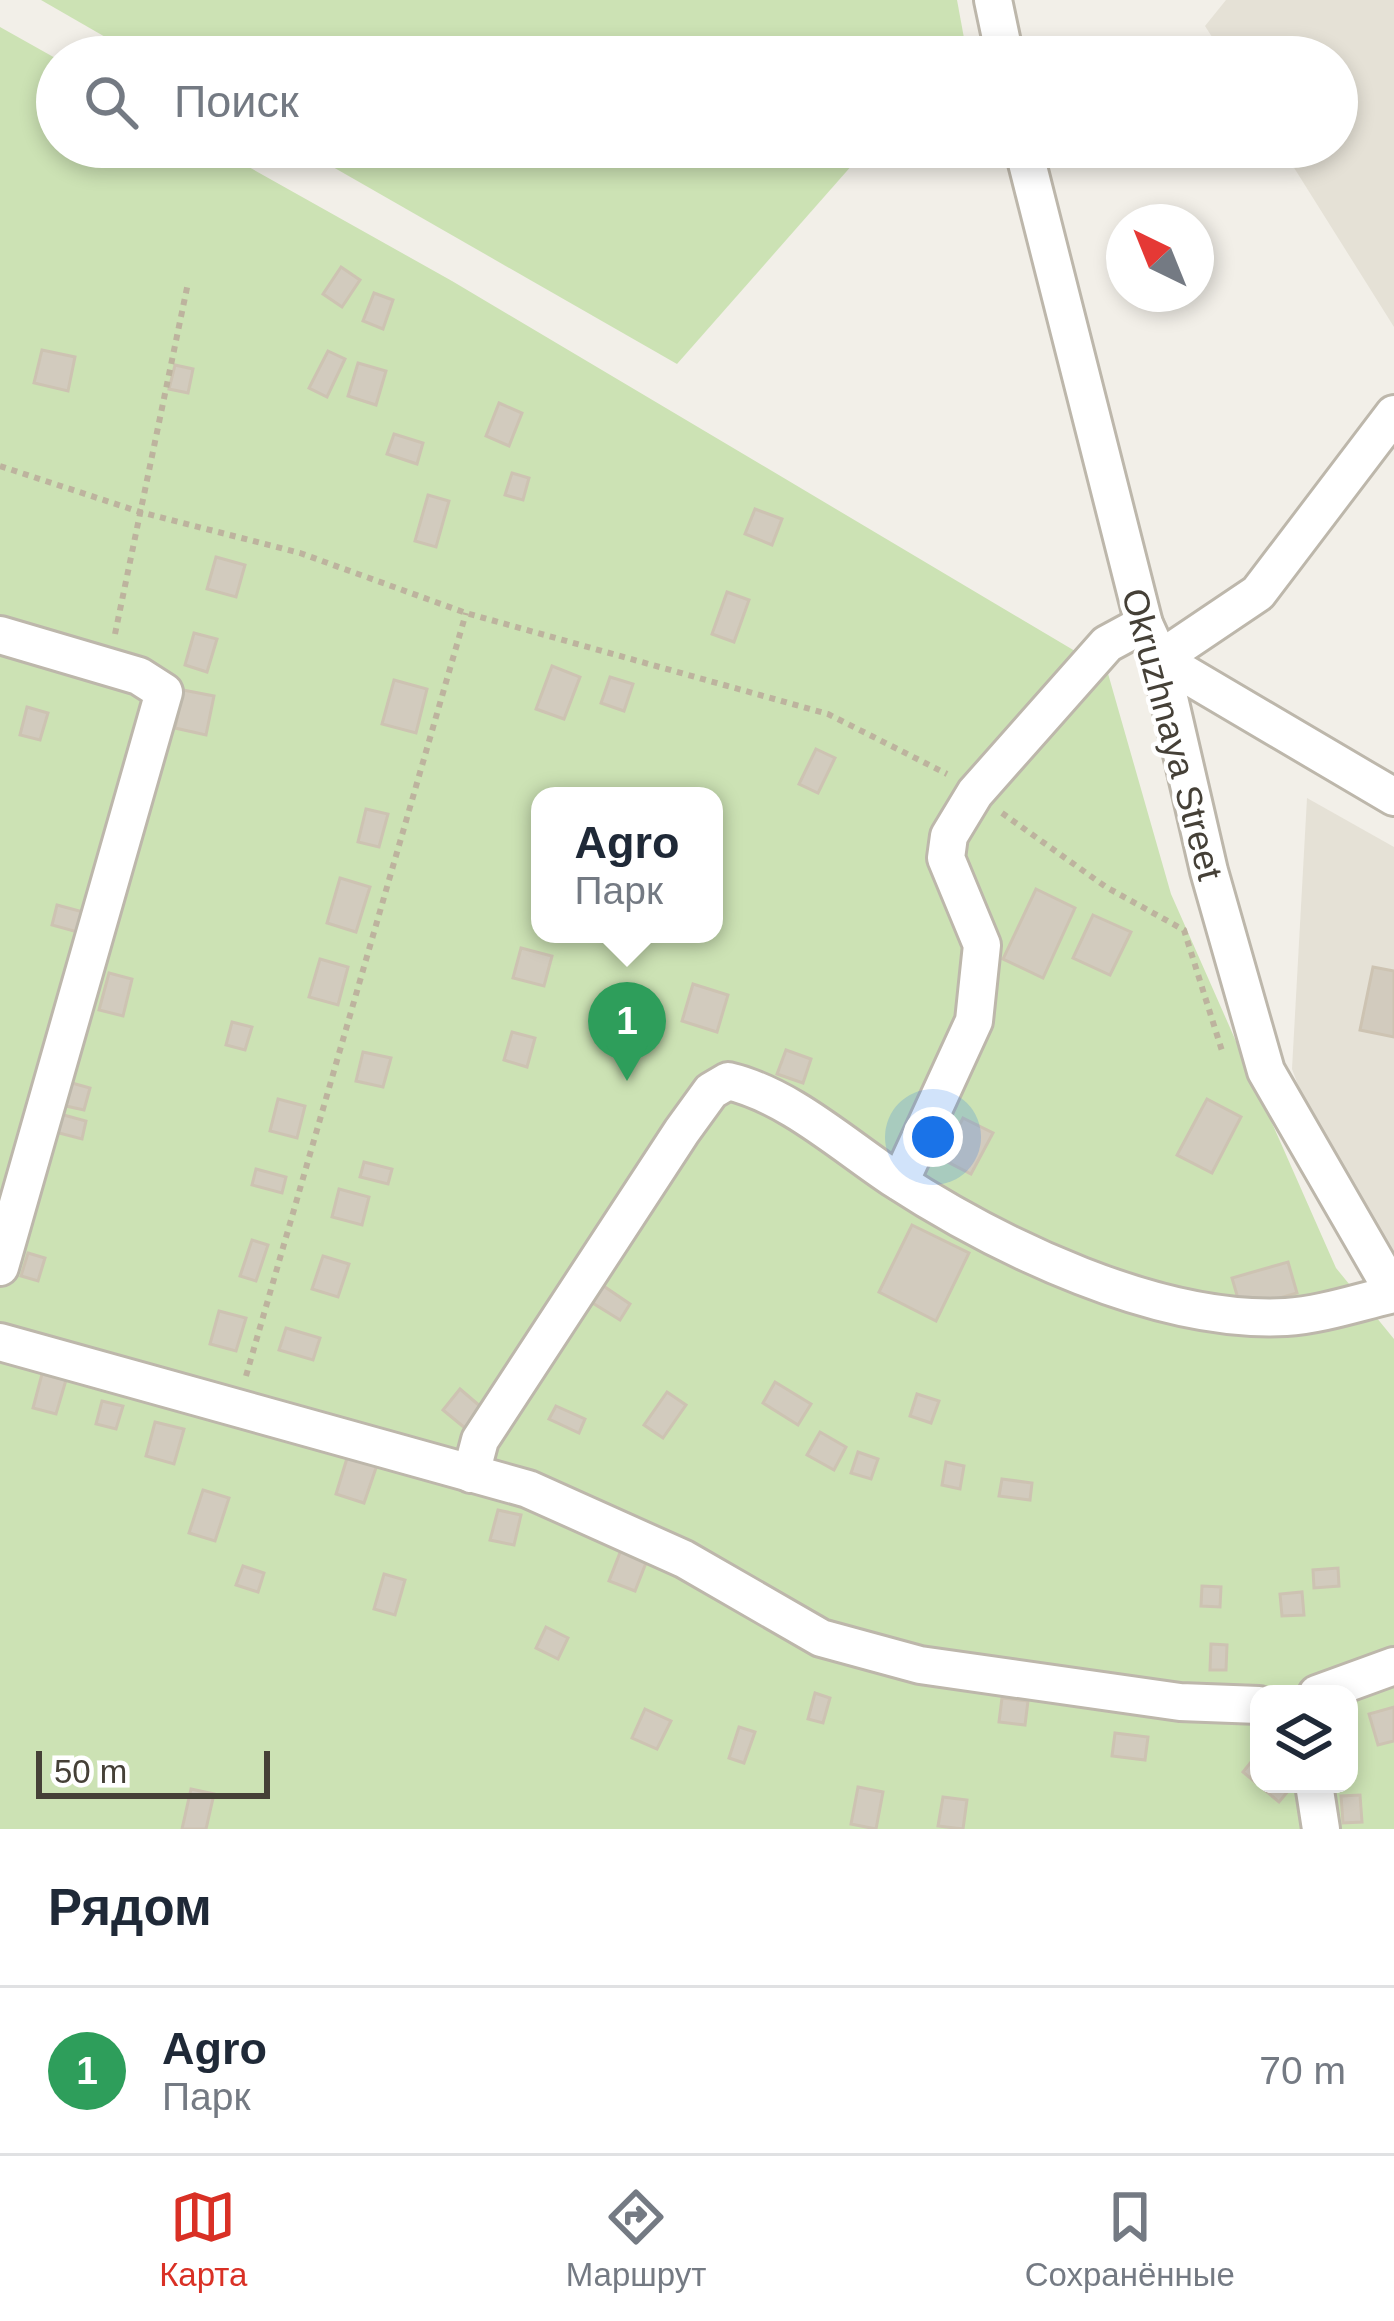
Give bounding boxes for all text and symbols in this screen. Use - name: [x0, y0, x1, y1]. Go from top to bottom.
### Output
- search box: [36, 36, 1358, 168]
- icon: search: [78, 69, 144, 135]
- text: Поиск: [174, 76, 299, 127]
- north arrow: [1106, 204, 1214, 312]
- street label: Okruzhnaya Street: [1114, 584, 1231, 884]
- popup: [531, 787, 723, 943]
- text: Agro: [575, 817, 680, 868]
- text: Парк: [575, 869, 663, 912]
- pin: 1: [588, 982, 666, 1081]
- your location: [903, 1107, 963, 1167]
- map controls: [1250, 1685, 1358, 1793]
- button: layers: [1250, 1685, 1358, 1793]
- scale bar: [36, 1745, 270, 1798]
- text: 50 m: [54, 1753, 127, 1790]
- text: Рядом: [48, 1879, 212, 1936]
- text: Agro: [162, 2023, 267, 2074]
- text: 1: [76, 2049, 98, 2092]
- text: 70 m: [1259, 2049, 1346, 2092]
- text: Парк: [162, 2075, 250, 2118]
- tab: Карта: [159, 2184, 247, 2294]
- tab: Маршрут: [566, 2184, 706, 2294]
- tab: Сохранённые: [1025, 2184, 1235, 2294]

